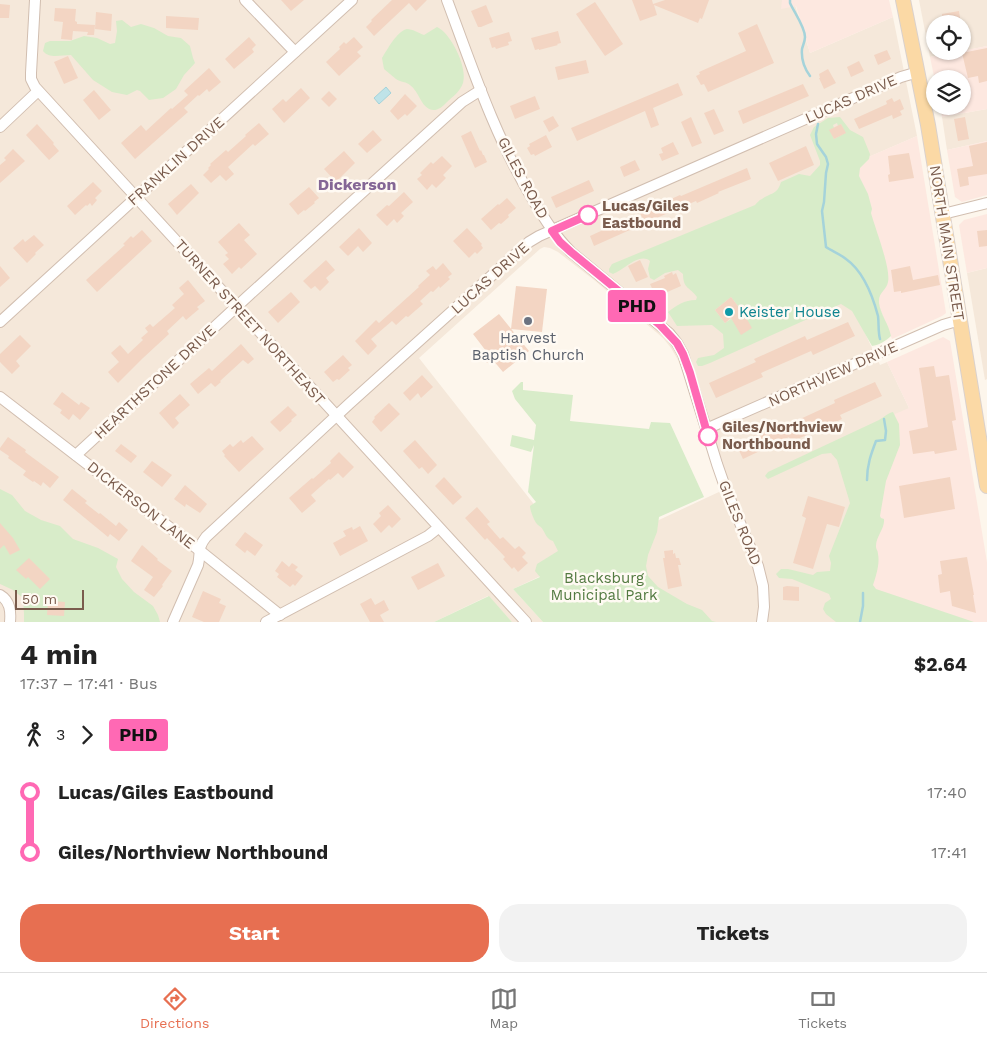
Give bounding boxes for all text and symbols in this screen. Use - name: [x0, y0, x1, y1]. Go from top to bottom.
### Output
- map controls: [926, 15, 971, 115]
- button: locate: [926, 15, 971, 60]
- button: layers: [926, 70, 971, 115]
- street label: LUCAS DRIVE: [802, 71, 900, 127]
- street label: FRANKLIN DRIVE: [124, 113, 228, 209]
- street label: GILES ROAD: [494, 134, 552, 222]
- street label: NORTH MAIN STREET: [926, 164, 968, 322]
- district label: Dickerson: [318, 175, 396, 194]
- place label: Lucas/Giles Eastbound: [602, 197, 689, 232]
- marker: Lucas/Giles Eastbound: [578, 205, 598, 225]
- street label: TURNER STREET NORTHEAST: [171, 236, 329, 408]
- street label: LUCAS DRIVE: [447, 238, 533, 318]
- line badge: PHD: [608, 290, 666, 322]
- text: PHD: [618, 295, 656, 316]
- place label: Keister House: [739, 303, 840, 321]
- marker: Keister House: [723, 306, 735, 318]
- marker: Harvest Baptish Church: [522, 315, 534, 327]
- street label: HEARTHSTONE DRIVE: [91, 321, 219, 443]
- place label: Harvest Baptish Church: [472, 329, 584, 364]
- street label: NORTHVIEW DRIVE: [766, 337, 900, 411]
- place label: Giles/Northview Northbound: [722, 418, 843, 453]
- marker: Giles/Northview Northbound: [698, 426, 718, 446]
- street label: DICKERSON LANE: [84, 457, 198, 553]
- street label: GILES ROAD: [715, 478, 765, 568]
- park label: Blacksburg Municipal Park: [551, 569, 658, 604]
- scale bar: [15, 587, 84, 610]
- text: 50 m: [22, 591, 57, 607]
- text: 4 min: [20, 638, 98, 671]
- text: $2.64: [914, 653, 967, 676]
- text: 17:37 – 17:41 · Bus: [20, 674, 157, 693]
- icon: walk: [20, 721, 48, 749]
- icon: forward: [73, 721, 101, 749]
- text: PHD: [119, 724, 158, 745]
- text: 3: [56, 725, 65, 744]
- text: Lucas/Giles Eastbound: [58, 781, 274, 804]
- text: 17:40: [927, 783, 967, 802]
- text: Giles/Northview Northbound: [58, 841, 328, 864]
- text: 17:41: [931, 843, 967, 862]
- button: Start: [20, 904, 489, 962]
- button: Tickets: [499, 904, 967, 962]
- tab: Directions: [140, 985, 209, 1031]
- tab: Map: [490, 985, 518, 1031]
- tab: Tickets: [798, 985, 847, 1031]

